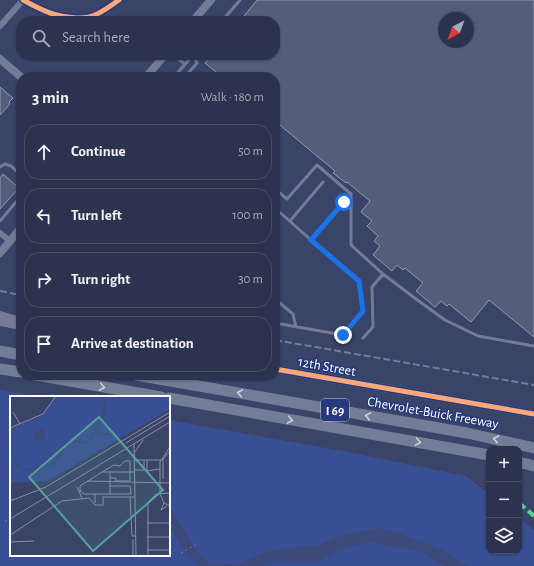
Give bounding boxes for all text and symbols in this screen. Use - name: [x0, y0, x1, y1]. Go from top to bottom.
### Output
- north arrow: [438, 12, 474, 48]
- search box: [16, 16, 280, 60]
- icon: search: [30, 27, 52, 49]
- text: Search here: [62, 30, 130, 45]
- text: 3 min: [32, 89, 69, 106]
- text: Walk · 180 m: [201, 91, 264, 104]
- icon: ahead: [33, 141, 55, 163]
- text: Continue: [71, 144, 126, 159]
- text: 50 m: [238, 145, 263, 158]
- route start: [335, 193, 353, 211]
- icon: left: [33, 205, 55, 227]
- text: Turn left: [71, 208, 122, 223]
- text: 100 m: [232, 209, 263, 222]
- icon: right: [33, 269, 55, 291]
- text: Turn right: [71, 272, 130, 287]
- text: 30 m: [238, 273, 263, 286]
- route end: [334, 326, 352, 344]
- icon: arrive: [33, 333, 55, 355]
- text: Arrive at destination: [71, 336, 194, 351]
- street label: 12th Street: [297, 355, 357, 379]
- one-way arrow: [99, 382, 105, 390]
- one-way arrow: [237, 389, 243, 398]
- street label: Chevrolet-Buick Freeway: [366, 395, 500, 431]
- inset map: [10, 396, 170, 556]
- road number: I 69: [321, 399, 349, 421]
- one-way arrow: [365, 412, 371, 421]
- one-way arrow: [287, 415, 293, 423]
- one-way arrow: [493, 435, 499, 443]
- one-way arrow: [415, 437, 421, 446]
- map controls: [486, 446, 522, 554]
- button: +: [486, 446, 522, 482]
- button: −: [486, 482, 522, 518]
- button: layers: [486, 518, 522, 554]

